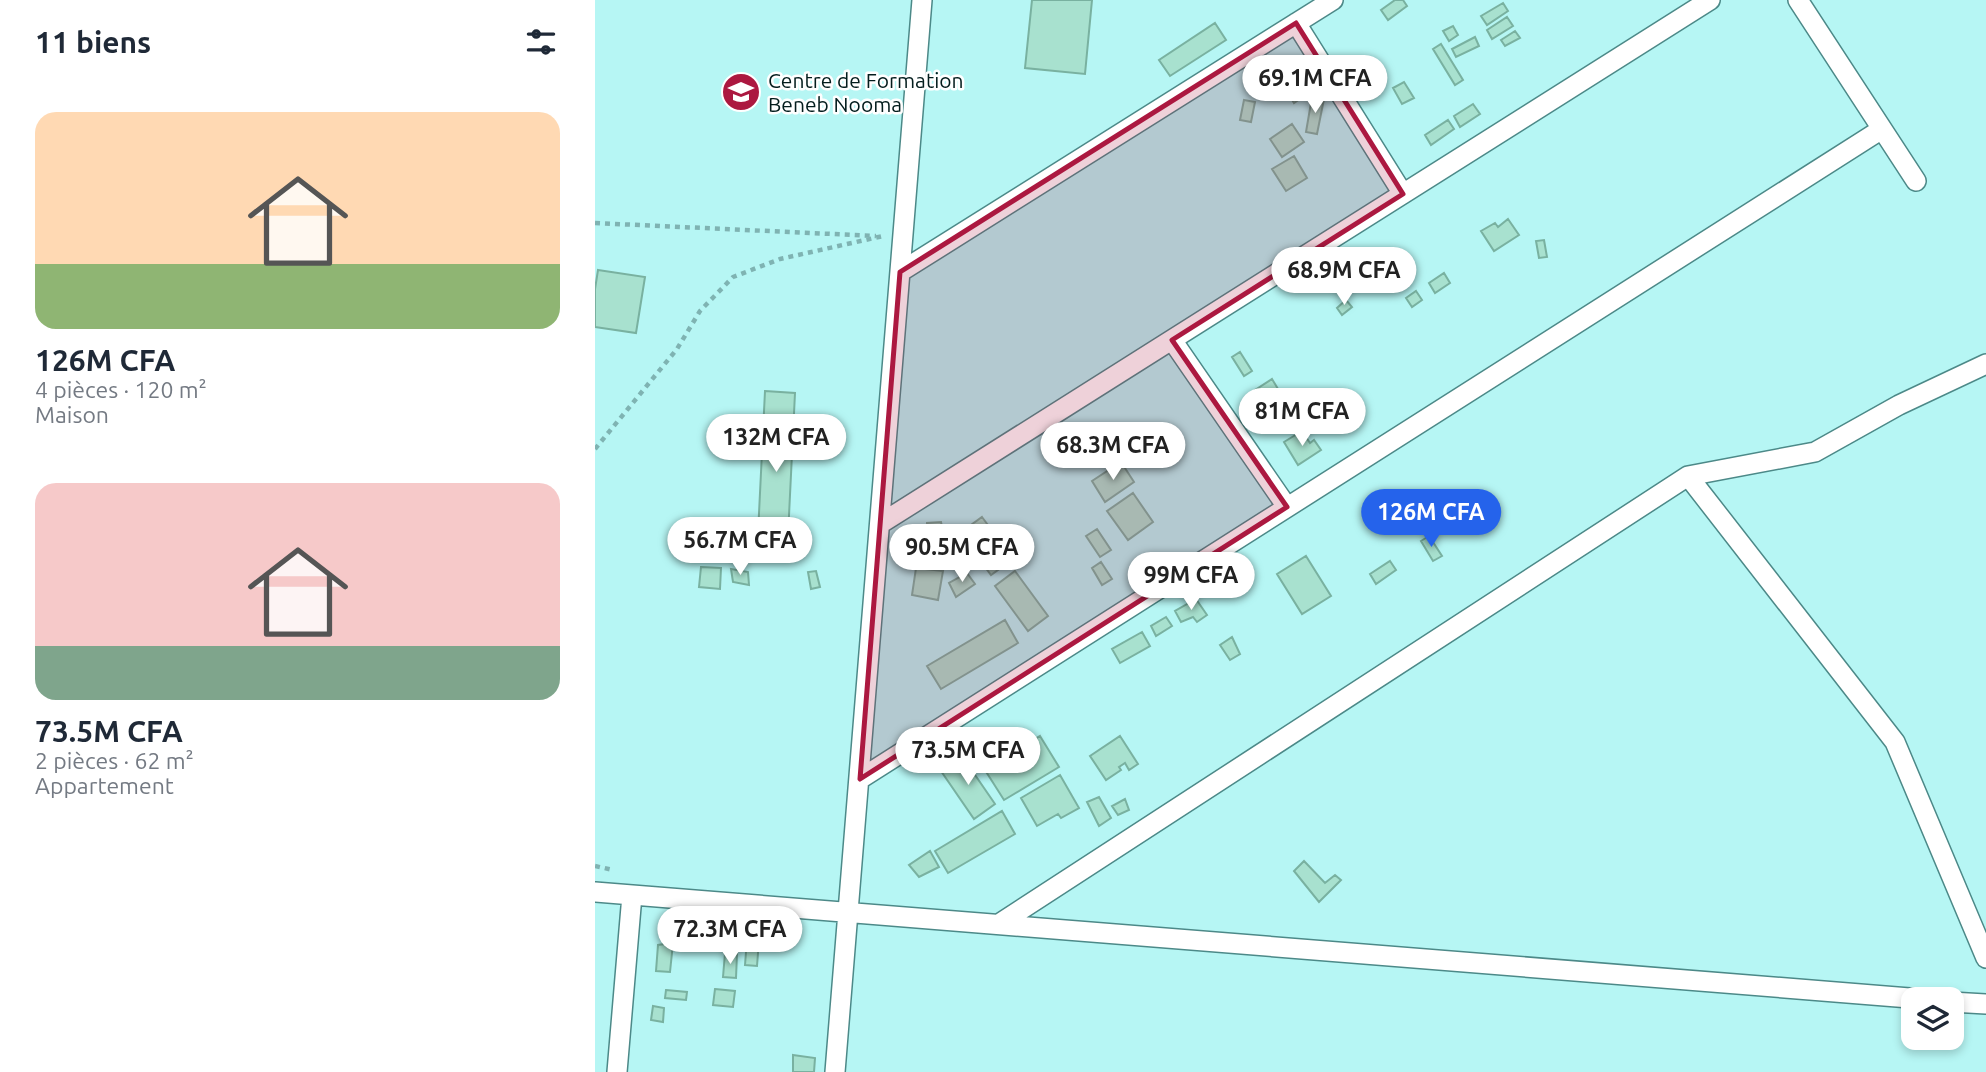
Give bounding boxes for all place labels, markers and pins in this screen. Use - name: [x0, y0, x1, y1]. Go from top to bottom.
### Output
- pin: 69.1M CFA: [1235, 55, 1395, 115]
- place label: Centre de Formation Beneb Nooma: [768, 68, 964, 116]
- school or university icon: Centre de Formation Beneb Nooma: [720, 71, 762, 113]
- pin: 68.9M CFA: [1264, 247, 1424, 307]
- pin: 81M CFA: [1237, 388, 1367, 448]
- pin: 132M CFA: [704, 414, 848, 474]
- pin: 68.3M CFA: [1033, 422, 1193, 482]
- pin: 126M CFA: [1359, 490, 1503, 549]
- pin: 56.7M CFA: [660, 518, 820, 577]
- pin: 90.5M CFA: [882, 524, 1042, 584]
- pin: 99M CFA: [1126, 552, 1256, 612]
- pin: 73.5M CFA: [888, 728, 1048, 787]
- pin: 72.3M CFA: [650, 906, 810, 966]

